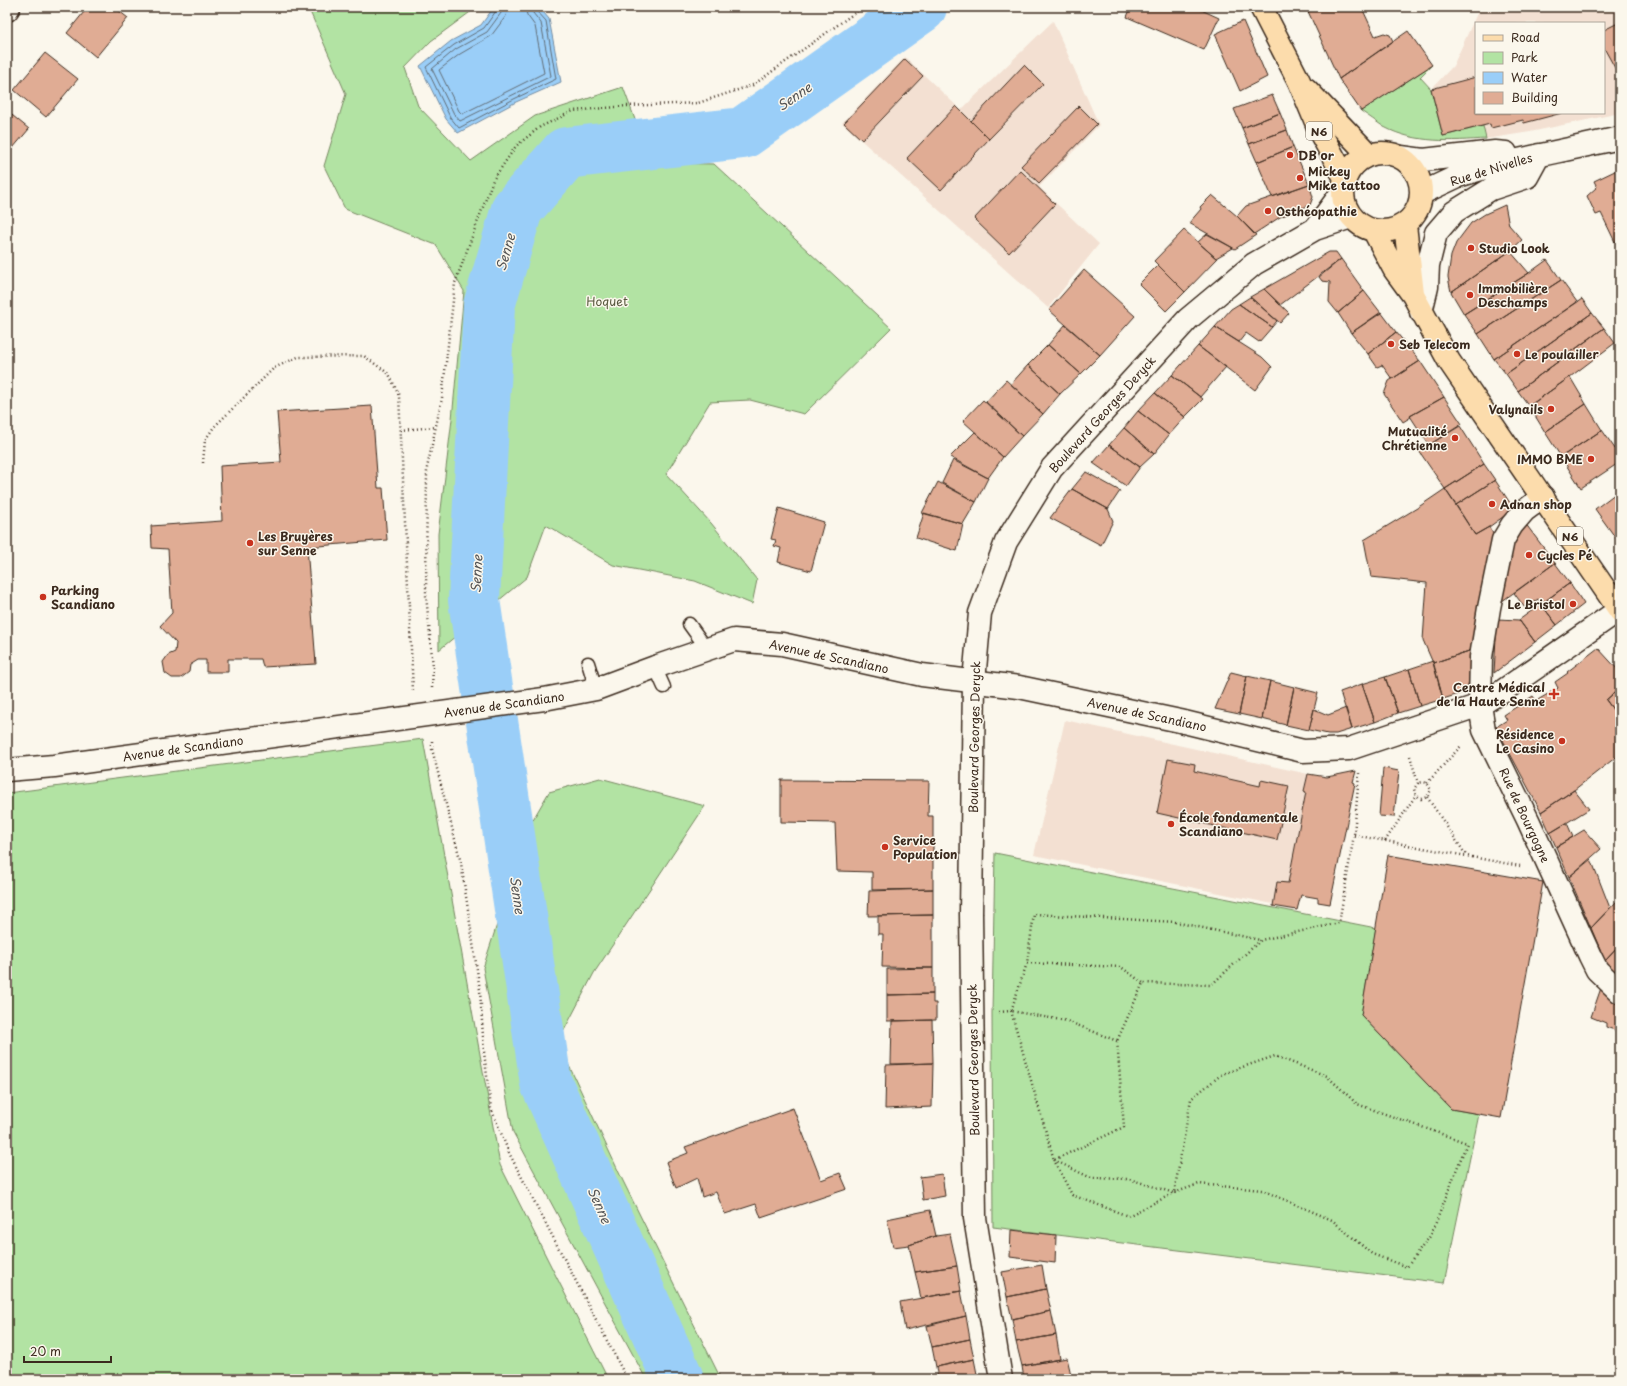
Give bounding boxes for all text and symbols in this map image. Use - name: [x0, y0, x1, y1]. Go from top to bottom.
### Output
- legend: [1475, 22, 1605, 114]
- text: Road: [1511, 28, 1540, 46]
- text: Park: [1511, 48, 1538, 66]
- text: Water: [1511, 68, 1548, 86]
- water label: Senne: [773, 77, 816, 115]
- text: Building: [1511, 88, 1558, 106]
- road number: N6: [1306, 122, 1332, 140]
- place label: DB or: [1298, 146, 1335, 164]
- street label: Rue de Nivelles: [1448, 148, 1535, 190]
- marker: DB or: [1285, 150, 1295, 160]
- place label: Mickey Mike tattoo: [1308, 162, 1380, 194]
- marker: Mickey Mike tattoo: [1295, 173, 1305, 183]
- place label: Osthéopathie: [1276, 202, 1357, 220]
- marker: Osthéopathie: [1263, 206, 1273, 216]
- water label: Senne: [491, 230, 520, 273]
- place label: Studio Look: [1479, 239, 1550, 257]
- marker: Studio Look: [1466, 243, 1476, 253]
- place label: Immobilière Deschamps: [1478, 279, 1548, 311]
- marker: Immobilière Deschamps: [1465, 290, 1475, 300]
- park label: Hoquet: [586, 292, 628, 310]
- place label: Seb Telecom: [1399, 335, 1470, 353]
- marker: Seb Telecom: [1386, 339, 1396, 349]
- place label: Le poulailler: [1525, 345, 1599, 363]
- marker: Le poulailler: [1512, 349, 1522, 359]
- street label: Boulevard Georges Deryck: [1044, 351, 1160, 477]
- place label: Valynails: [1489, 400, 1543, 418]
- marker: Valynails: [1546, 404, 1556, 414]
- place label: Mutualité Chrétienne: [1382, 422, 1447, 454]
- marker: Mutualité Chrétienne: [1450, 433, 1460, 443]
- place label: IMMO BME: [1517, 450, 1583, 468]
- marker: IMMO BME: [1586, 454, 1596, 464]
- place label: Adnan shop: [1500, 495, 1572, 513]
- marker: Adnan shop: [1487, 499, 1497, 509]
- place label: Les Bruyères sur Senne: [258, 527, 333, 559]
- road number: N6: [1557, 527, 1583, 545]
- marker: Les Bruyères sur Senne: [245, 538, 255, 548]
- place label: Cycles Pé: [1537, 546, 1593, 564]
- marker: Cycles Pé: [1524, 550, 1534, 560]
- water label: Senne: [466, 554, 487, 594]
- place label: Parking Scandiano: [51, 581, 115, 613]
- marker: Parking Scandiano: [38, 592, 48, 602]
- place label: Le Bristol: [1508, 595, 1565, 613]
- marker: Le Bristol: [1568, 599, 1578, 609]
- street label: Avenue de Scandiano: [768, 635, 891, 678]
- street label: Boulevard Georges Deryck: [964, 661, 984, 813]
- place label: Centre Médical de la Haute Senne: [1437, 678, 1545, 710]
- street label: Avenue de Scandiano: [442, 687, 566, 721]
- marker: Centre Médical de la Haute Senne: [1548, 688, 1560, 700]
- street label: Avenue de Scandiano: [1086, 693, 1209, 736]
- place label: Résidence Le Casino: [1496, 725, 1554, 757]
- street label: Avenue de Scandiano: [121, 731, 245, 765]
- marker: Résidence Le Casino: [1557, 736, 1567, 746]
- street label: Rue de Bourgogne: [1495, 765, 1555, 865]
- place label: École fondamentale Scandiano: [1179, 808, 1299, 840]
- marker: École fondamentale Scandiano: [1166, 819, 1176, 829]
- place label: Service Population: [893, 831, 957, 863]
- marker: Service Population: [880, 842, 890, 852]
- water label: Senne: [506, 875, 530, 916]
- street label: Boulevard Georges Deryck: [963, 984, 983, 1136]
- water label: Senne: [584, 1184, 617, 1227]
- scale bar: [24, 1338, 111, 1364]
- text: 20 m: [30, 1342, 61, 1360]

